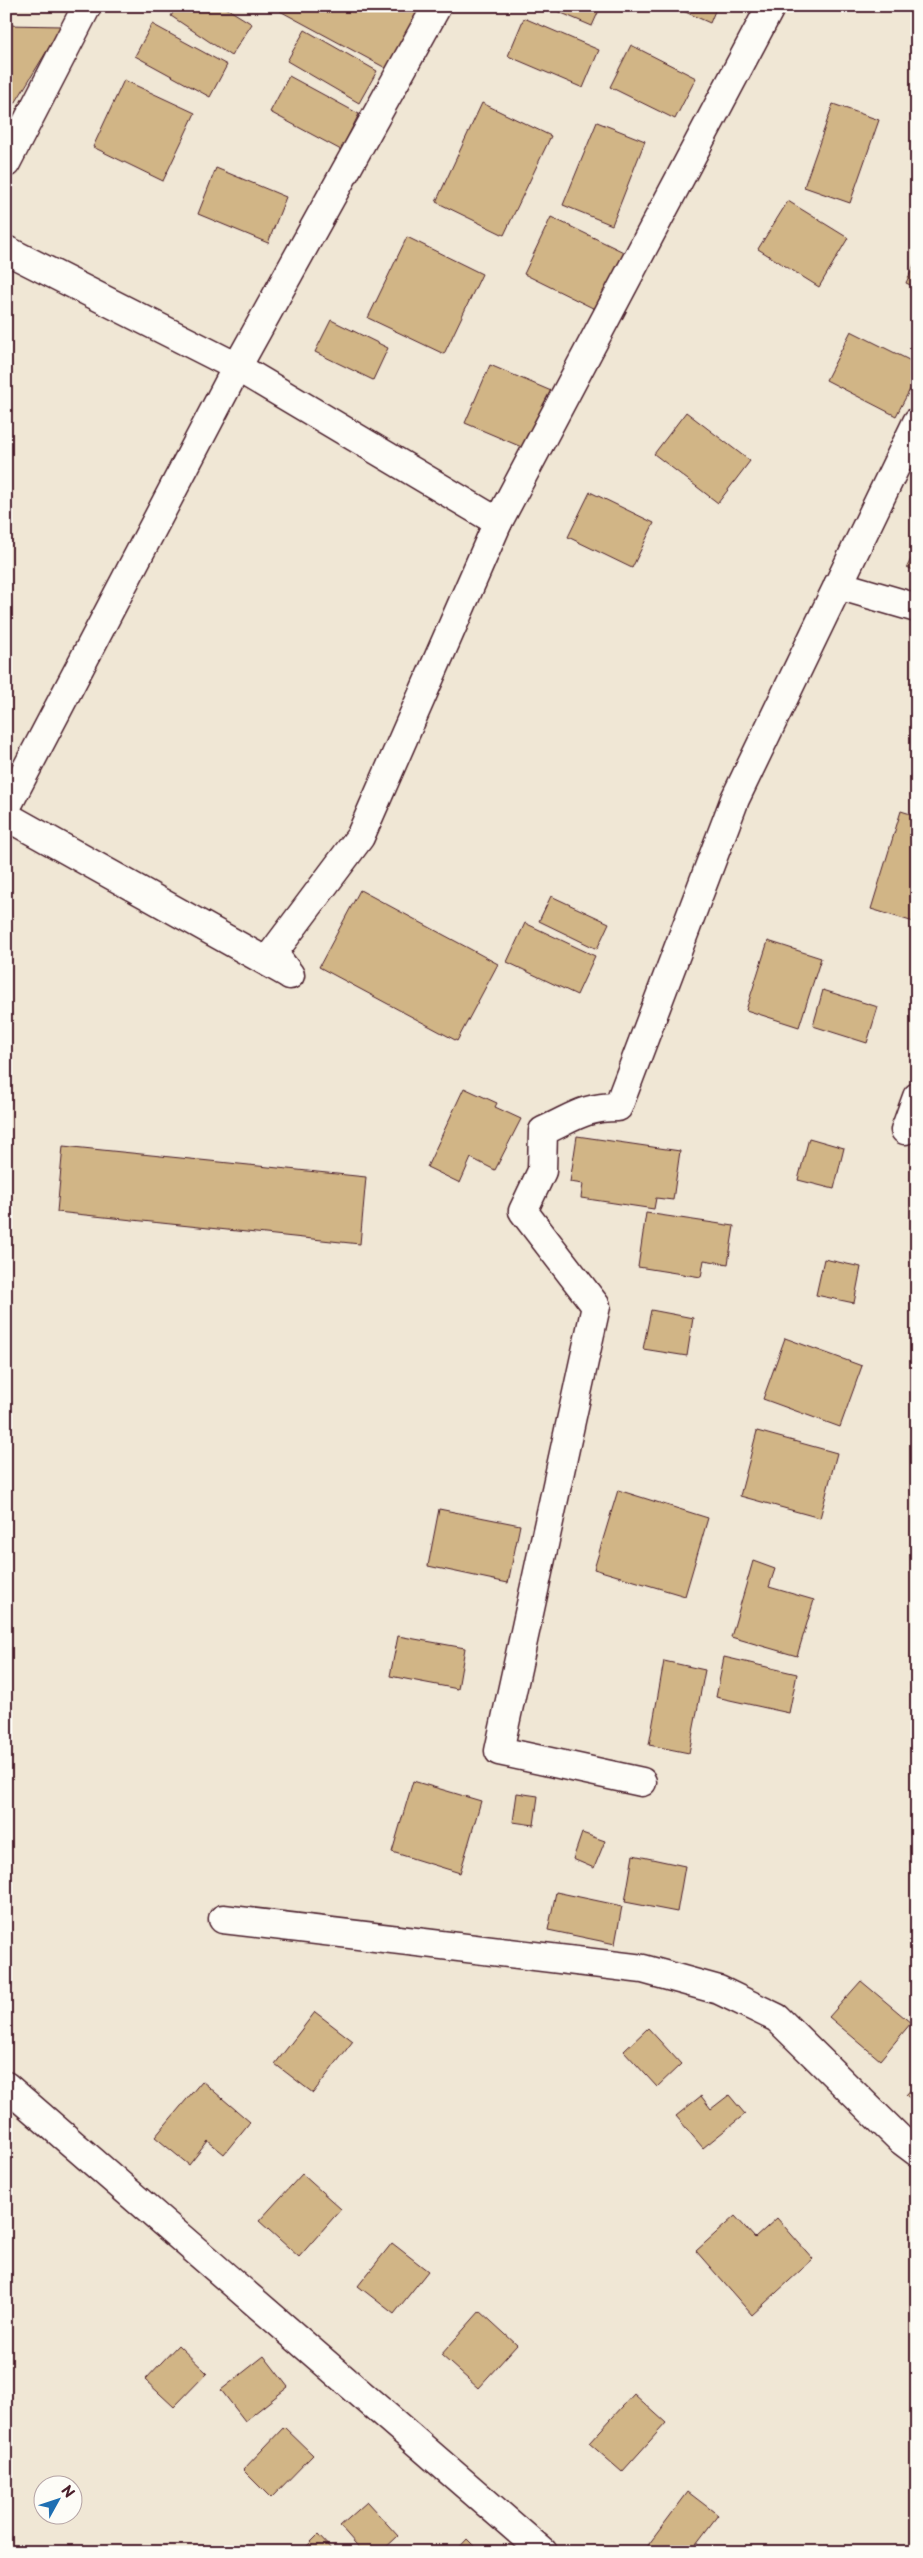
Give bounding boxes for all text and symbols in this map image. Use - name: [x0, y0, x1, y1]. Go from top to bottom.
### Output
- north arrow: [32, 2476, 82, 2526]
- text: N: [57, 2480, 80, 2502]

